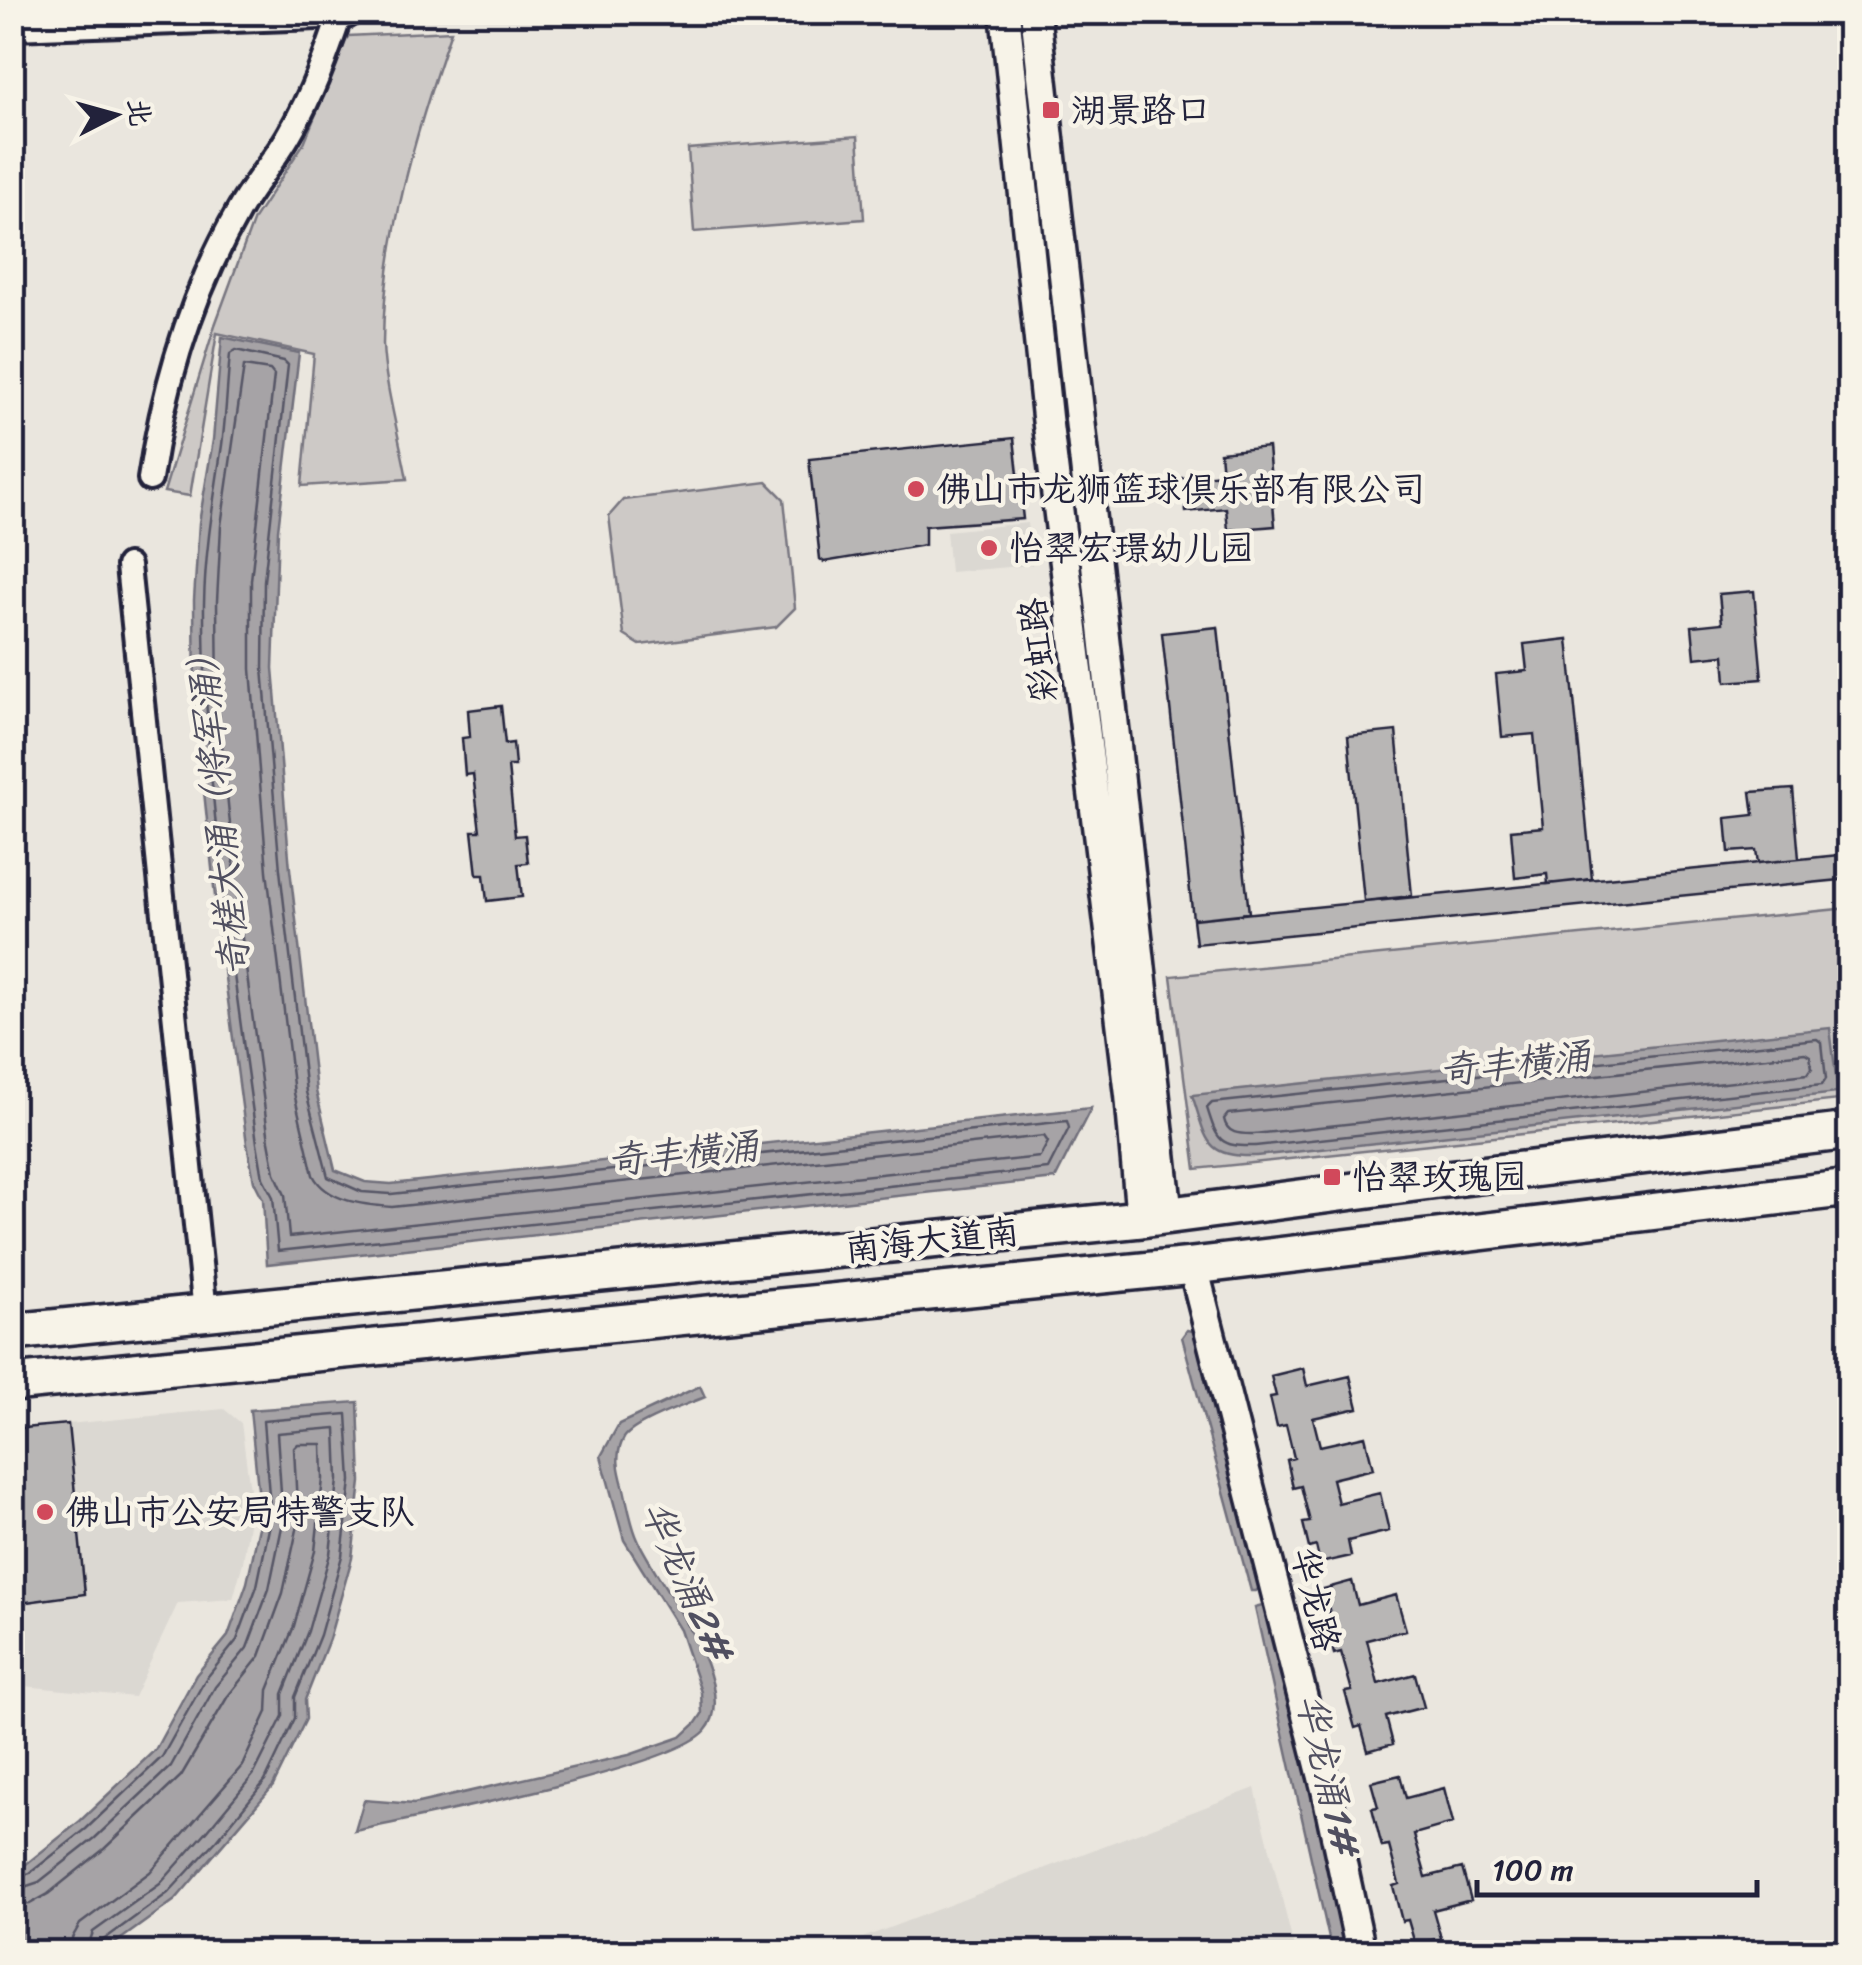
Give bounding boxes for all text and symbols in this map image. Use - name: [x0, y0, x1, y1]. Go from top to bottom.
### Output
- north arrow: [65, 65, 165, 165]
- place label: 湖景路口: [1071, 79, 1211, 141]
- text: 北: [114, 96, 165, 129]
- marker: 湖景路口: [1040, 99, 1062, 121]
- place label: 佛山市龙狮篮球俱乐部有限公司: [936, 458, 1426, 520]
- marker: 佛山市龙狮篮球俱乐部有限公司: [905, 478, 927, 500]
- place label: 怡翠宏璟幼儿园: [1009, 517, 1254, 579]
- marker: 怡翠宏璟幼儿园: [978, 537, 1000, 559]
- street label: 彩虹路: [1001, 594, 1075, 706]
- water label: 奇槎大涌（将军涌）: [167, 632, 270, 980]
- water label: 奇丰横涌: [1436, 1022, 1595, 1105]
- water label: 奇丰横涌: [604, 1112, 763, 1195]
- place label: 怡翠玫瑰园: [1352, 1146, 1527, 1208]
- marker: 怡翠玫瑰园: [1321, 1166, 1343, 1188]
- street label: 南海大道南: [842, 1200, 1022, 1280]
- place label: 佛山市公安局特警支队: [65, 1481, 415, 1543]
- water label: 华龙涌2#: [622, 1489, 754, 1675]
- marker: 佛山市公安局特警支队: [34, 1501, 56, 1523]
- street label: 华龙路: [1273, 1541, 1359, 1657]
- water label: 华龙涌1#: [1277, 1687, 1380, 1866]
- scale bar: [1477, 1835, 1757, 1897]
- text: 100 m: [1492, 1843, 1574, 1897]

